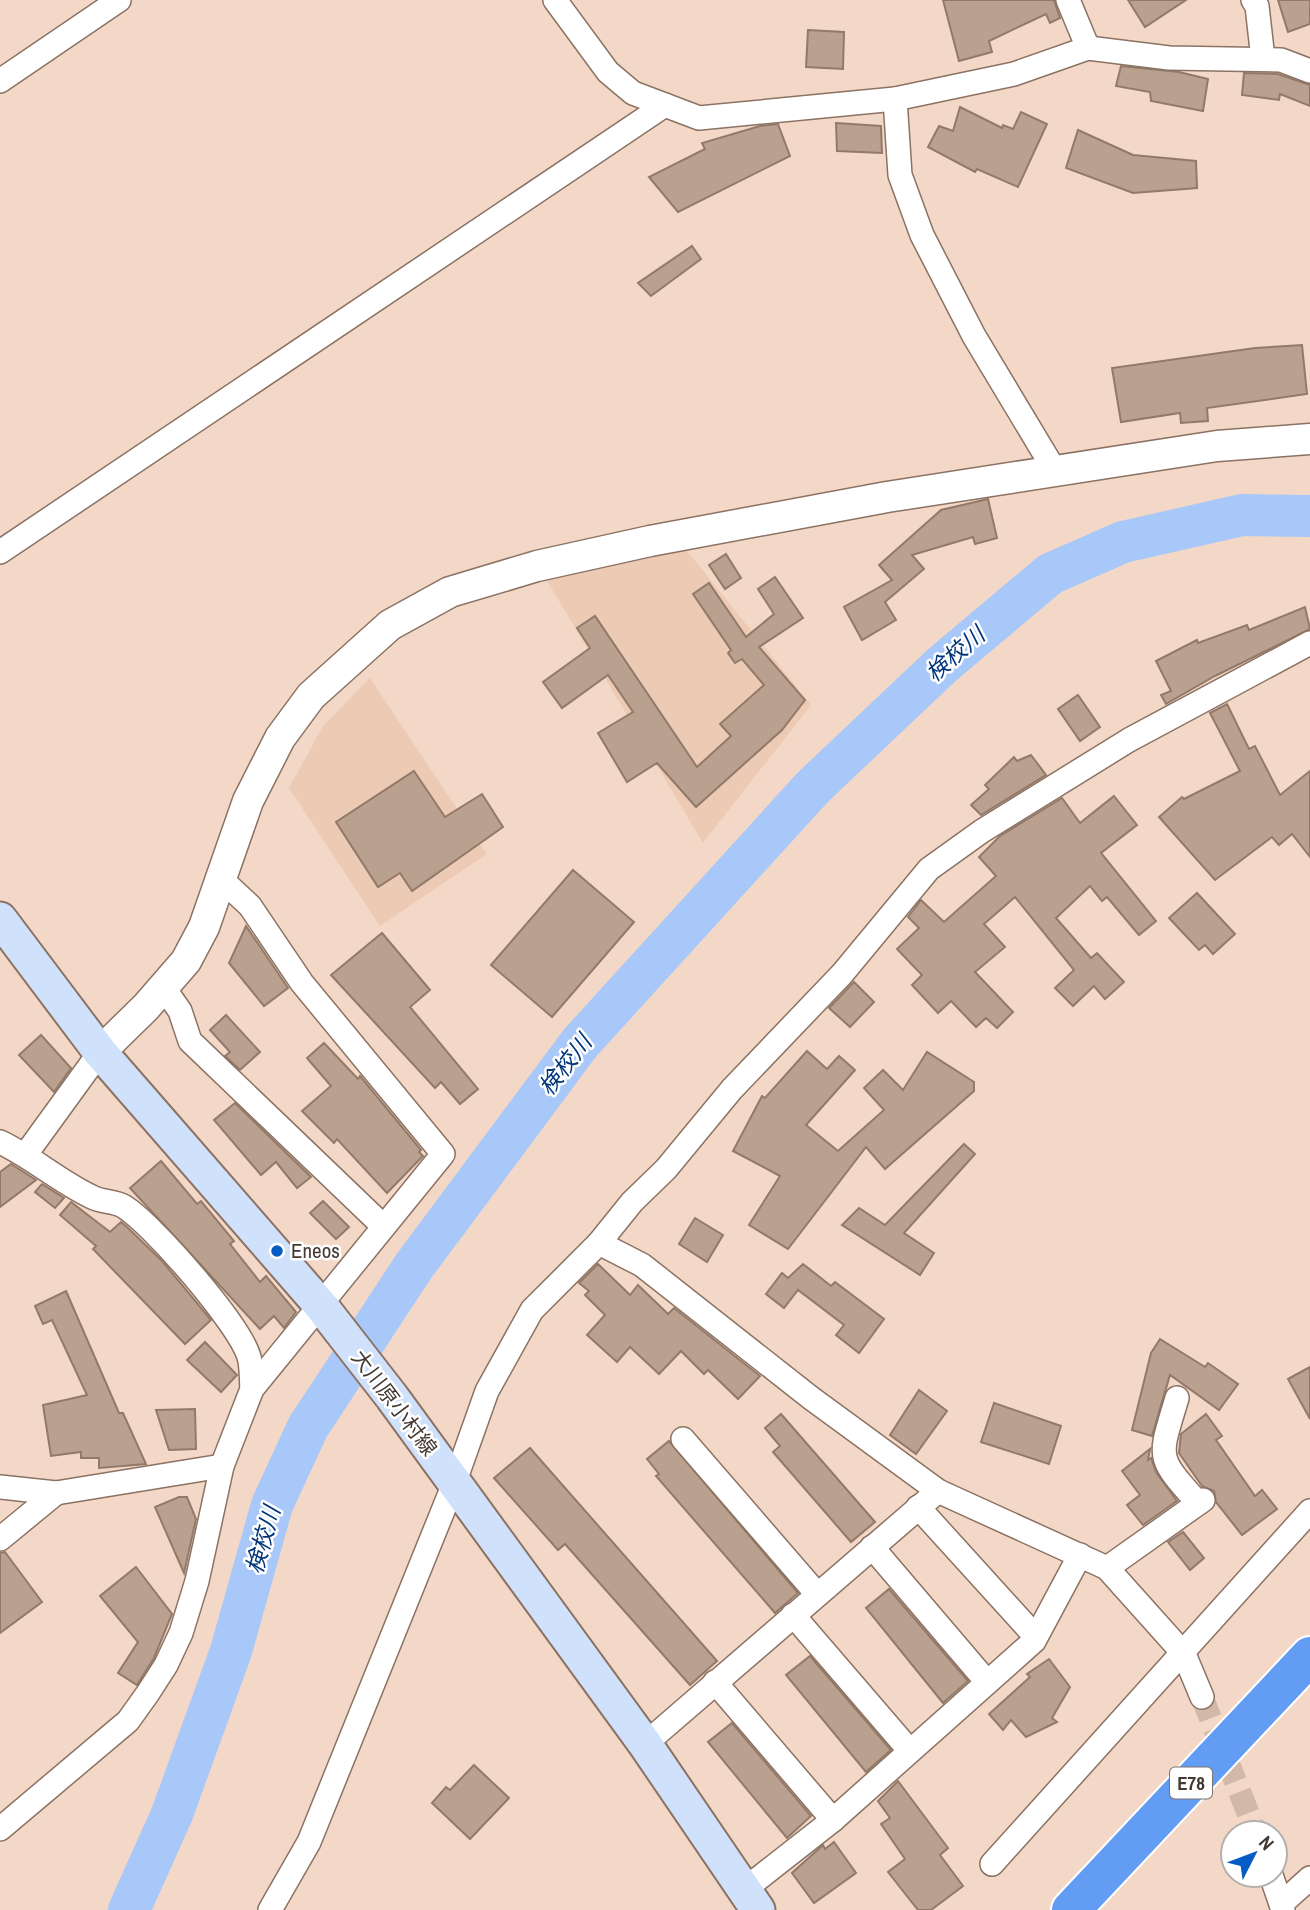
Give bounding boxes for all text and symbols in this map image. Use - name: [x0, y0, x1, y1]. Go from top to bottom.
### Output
- water label: 検校川: [918, 617, 993, 688]
- water label: 検校川: [531, 1026, 600, 1101]
- place label: Eneos: [291, 1236, 340, 1265]
- marker: Eneos: [269, 1243, 285, 1259]
- street label: 大川原小村線: [345, 1344, 444, 1462]
- water label: 検校川: [238, 1500, 288, 1577]
- road number: E78: [1170, 1768, 1212, 1798]
- north arrow: [1219, 1819, 1289, 1889]
- text: N: [1253, 1830, 1280, 1856]

